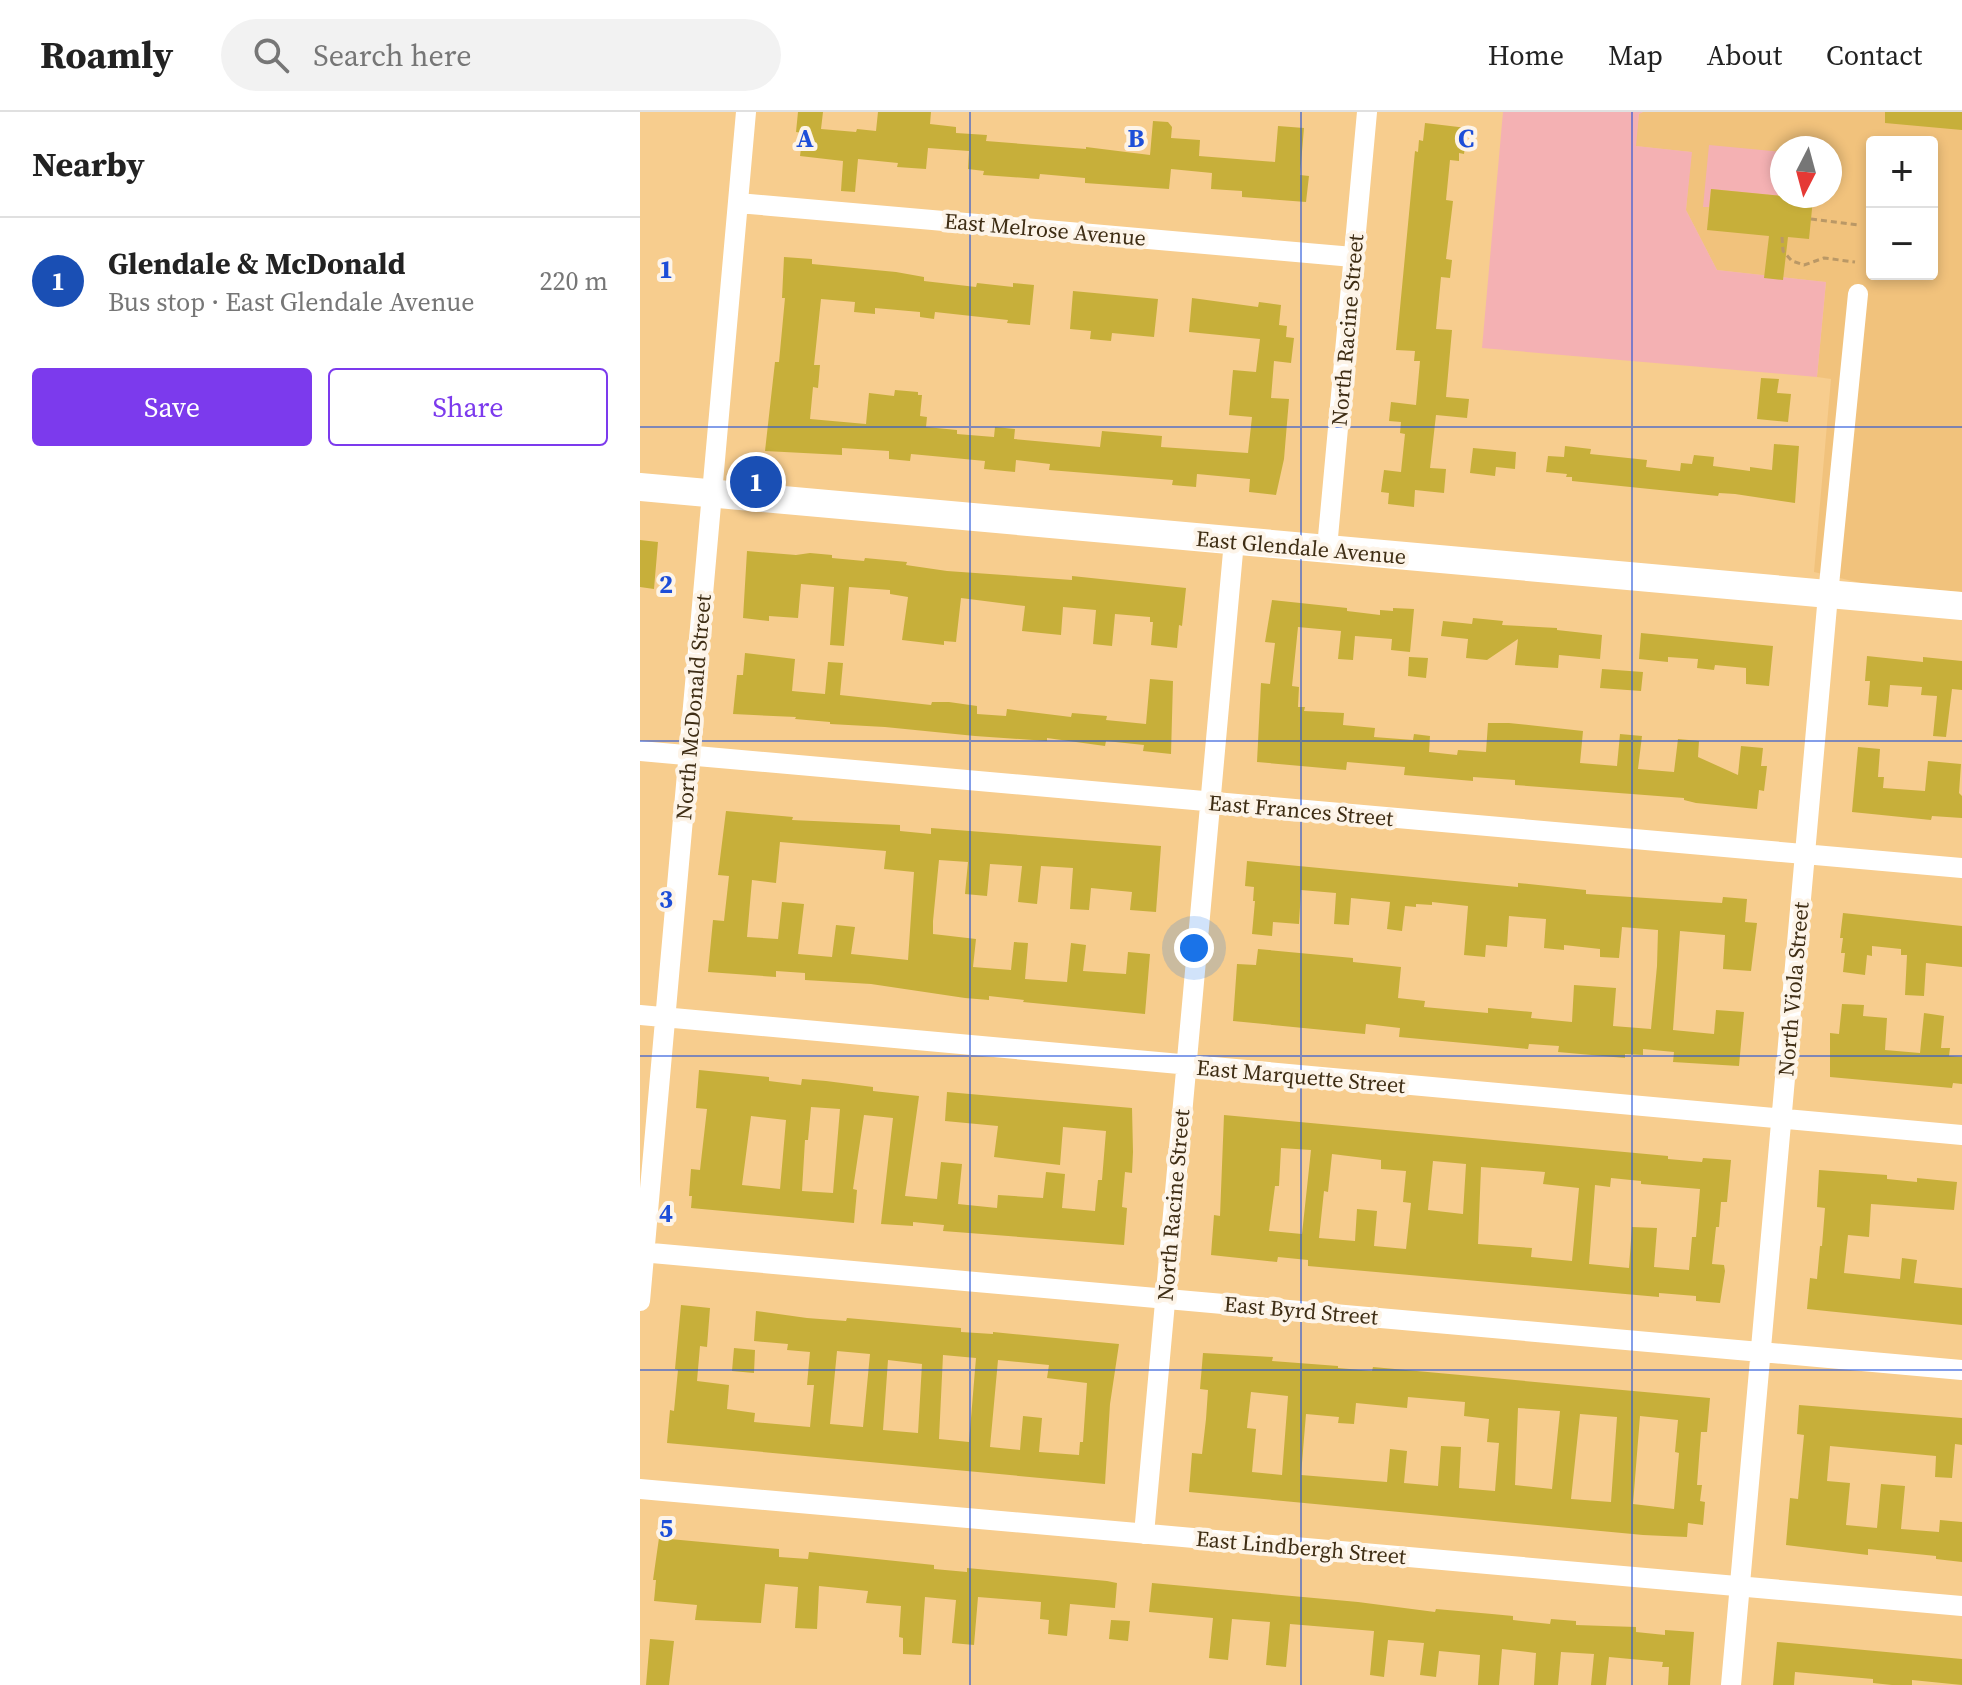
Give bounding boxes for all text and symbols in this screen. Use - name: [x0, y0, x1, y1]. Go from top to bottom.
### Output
- search box: [221, 19, 781, 91]
- text: Roamly: [40, 29, 173, 81]
- icon: search: [249, 33, 293, 77]
- text: Search here: [313, 35, 472, 76]
- text: Home: [1488, 36, 1564, 74]
- text: Map: [1608, 36, 1663, 74]
- text: About: [1707, 36, 1782, 74]
- text: Contact: [1826, 36, 1922, 74]
- text: A: [796, 120, 814, 156]
- text: B: [1128, 120, 1145, 156]
- text: C: [1458, 120, 1474, 156]
- north arrow: [1770, 136, 1842, 208]
- map controls: [1866, 136, 1938, 280]
- button: +: [1866, 136, 1938, 208]
- text: Nearby: [32, 141, 145, 187]
- street label: East Melrose Avenue: [943, 205, 1147, 253]
- button: −: [1866, 208, 1938, 280]
- street label: North Racine Street: [1324, 232, 1370, 427]
- text: Glendale & McDonald: [108, 243, 406, 284]
- text: 1: [659, 251, 673, 287]
- text: 1: [51, 263, 65, 299]
- text: 220 m: [540, 263, 608, 299]
- text: Bus stop · East Glendale Avenue: [108, 284, 475, 320]
- button: Save: [32, 368, 312, 446]
- button: Share: [328, 368, 608, 446]
- pin: 1: [730, 452, 782, 512]
- street label: East Glendale Avenue: [1195, 523, 1407, 571]
- text: 2: [659, 566, 673, 602]
- street label: North McDonald Street: [668, 592, 718, 821]
- street label: East Frances Street: [1207, 787, 1396, 833]
- text: 3: [659, 881, 673, 917]
- street label: North Viola Street: [1770, 900, 1816, 1077]
- your location: [1174, 928, 1214, 968]
- street label: East Marquette Street: [1195, 1052, 1408, 1100]
- street label: North Racine Street: [1150, 1107, 1196, 1302]
- text: 4: [659, 1195, 673, 1231]
- street label: East Byrd Street: [1223, 1288, 1380, 1332]
- text: 5: [659, 1510, 673, 1546]
- street label: East Lindbergh Street: [1195, 1523, 1408, 1571]

